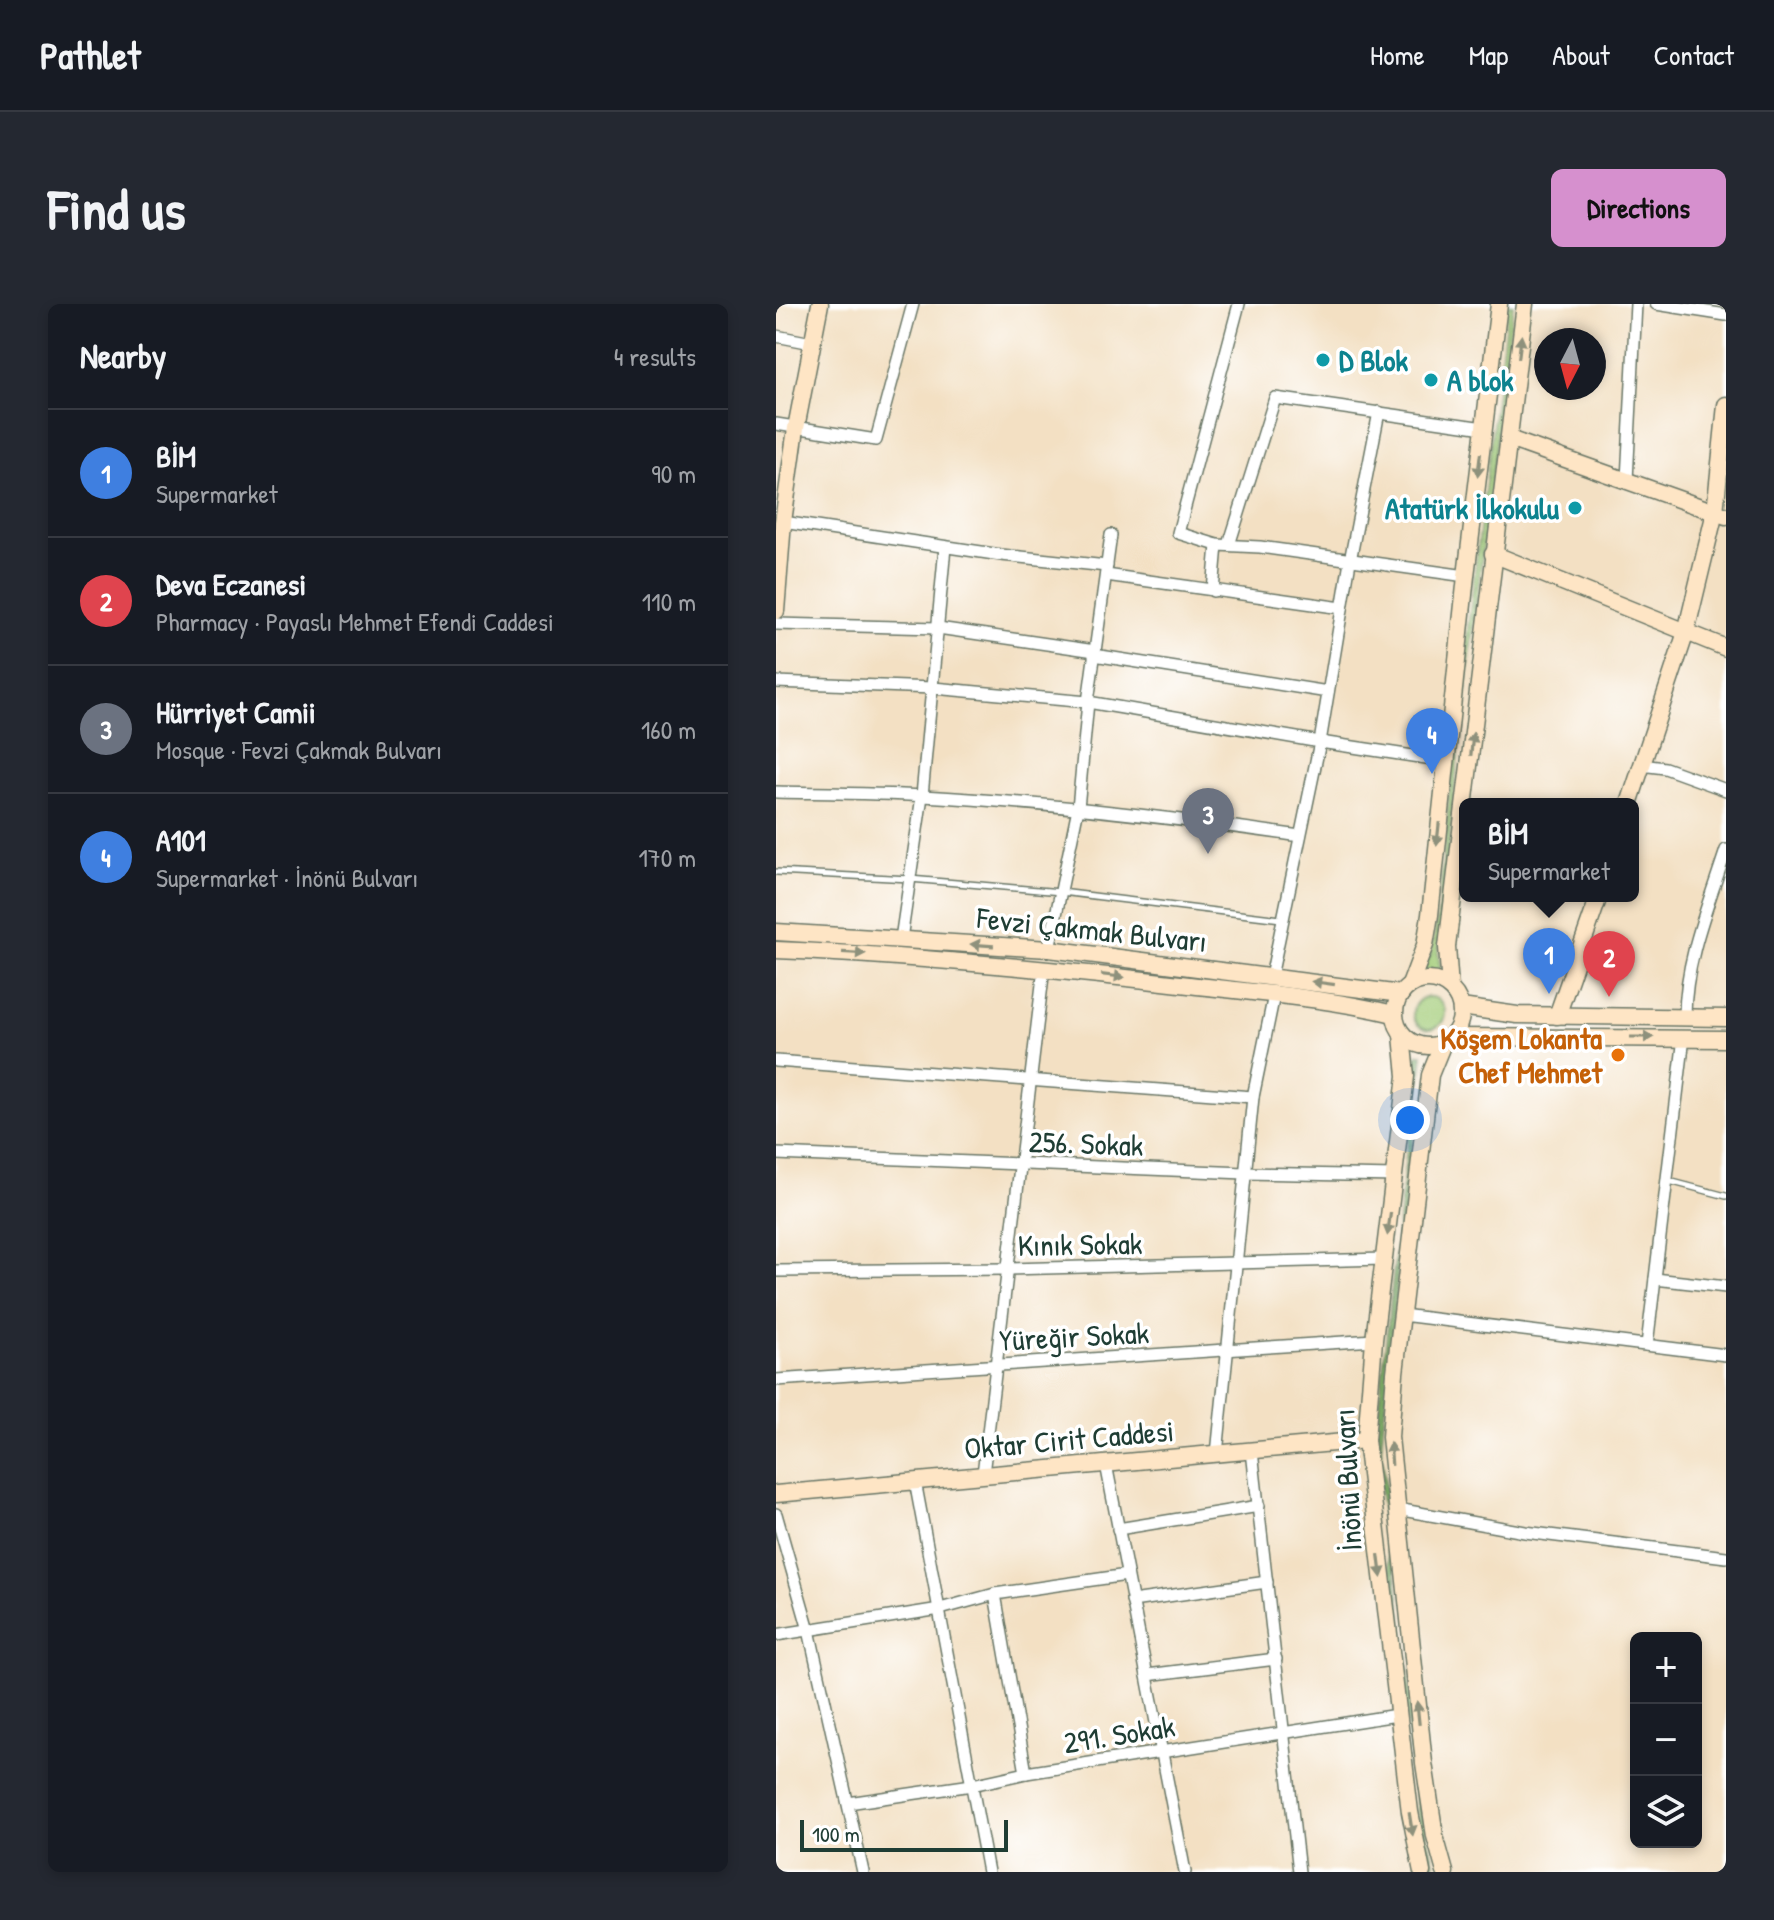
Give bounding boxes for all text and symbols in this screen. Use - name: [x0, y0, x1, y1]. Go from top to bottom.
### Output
- text: Pathlet: [40, 29, 141, 81]
- text: Home: [1370, 36, 1425, 74]
- text: Map: [1469, 36, 1508, 74]
- text: About: [1552, 36, 1610, 74]
- text: Contact: [1654, 36, 1734, 74]
- button: Directions: [1551, 169, 1726, 247]
- text: Find us: [48, 171, 186, 246]
- north arrow: [1534, 328, 1606, 400]
- text: Nearby: [80, 333, 166, 379]
- one-way arrow: [1513, 334, 1526, 359]
- text: 4 results: [614, 339, 696, 374]
- place label: D Blok: [1339, 340, 1408, 380]
- marker: D Blok: [1314, 351, 1332, 369]
- place label: A blok: [1447, 360, 1514, 400]
- marker: A blok: [1422, 371, 1440, 389]
- text: BİM: [156, 436, 196, 476]
- one-way arrow: [1473, 453, 1486, 478]
- text: 1: [101, 456, 111, 491]
- text: 90 m: [651, 456, 696, 491]
- text: Supermarket: [156, 476, 278, 511]
- place label: Atatürk İlkokulu: [1385, 488, 1559, 528]
- marker: Atatürk İlkokulu: [1566, 499, 1584, 517]
- text: Deva Eczanesi: [156, 564, 306, 604]
- text: 2: [100, 584, 112, 619]
- text: 110 m: [642, 584, 696, 619]
- text: Pharmacy · Payaslı Mehmet Efendi Caddesi: [156, 604, 554, 639]
- text: Hürriyet Camii: [156, 692, 316, 732]
- pin: 4: [1406, 708, 1458, 774]
- text: 3: [100, 712, 112, 747]
- text: 160 m: [641, 712, 696, 747]
- one-way arrow: [1465, 731, 1478, 756]
- text: Mosque · Fevzi Çakmak Bulvarı: [156, 732, 442, 767]
- pin: 3: [1182, 788, 1234, 854]
- popup: [1459, 798, 1639, 902]
- text: BİM: [1488, 813, 1528, 853]
- text: A101: [156, 820, 206, 860]
- one-way arrow: [1432, 822, 1445, 847]
- text: 4: [101, 840, 111, 875]
- text: 170 m: [638, 840, 696, 875]
- text: Supermarket: [1488, 853, 1610, 888]
- text: Supermarket · İnönü Bulvarı: [156, 860, 418, 895]
- street label: Fevzi Çakmak Bulvarı: [974, 897, 1209, 961]
- pin: 1: [1523, 928, 1575, 994]
- pin: 2: [1583, 931, 1635, 997]
- one-way arrow: [969, 938, 994, 951]
- one-way arrow: [842, 947, 867, 960]
- one-way arrow: [1101, 970, 1126, 983]
- one-way arrow: [1310, 976, 1335, 989]
- place label: Köşem Lokanta Chef Mehmet: [1440, 1018, 1604, 1092]
- one-way arrow: [1630, 1031, 1655, 1043]
- marker: Köşem Lokanta Chef Mehmet: [1609, 1046, 1627, 1064]
- your location: [1390, 1100, 1430, 1140]
- street label: 256. Sokak: [1028, 1121, 1144, 1165]
- one-way arrow: [1382, 1212, 1395, 1237]
- street label: Kınık Sokak: [1017, 1223, 1143, 1265]
- street label: Yüreğir Sokak: [998, 1312, 1150, 1360]
- street label: İnönü Bulvarı: [1323, 1408, 1371, 1552]
- street label: Oktar Cirit Caddesi: [963, 1410, 1175, 1468]
- one-way arrow: [1384, 1441, 1397, 1466]
- one-way arrow: [1373, 1554, 1386, 1579]
- map controls: [1630, 1632, 1702, 1848]
- button: +: [1630, 1632, 1702, 1704]
- one-way arrow: [1412, 1700, 1425, 1725]
- button: −: [1630, 1704, 1702, 1776]
- street label: 291. Sokak: [1061, 1706, 1177, 1762]
- button: layers: [1630, 1776, 1702, 1848]
- one-way arrow: [1405, 1812, 1418, 1837]
- scale bar: [800, 1816, 1008, 1852]
- text: 100 m: [812, 1819, 860, 1849]

